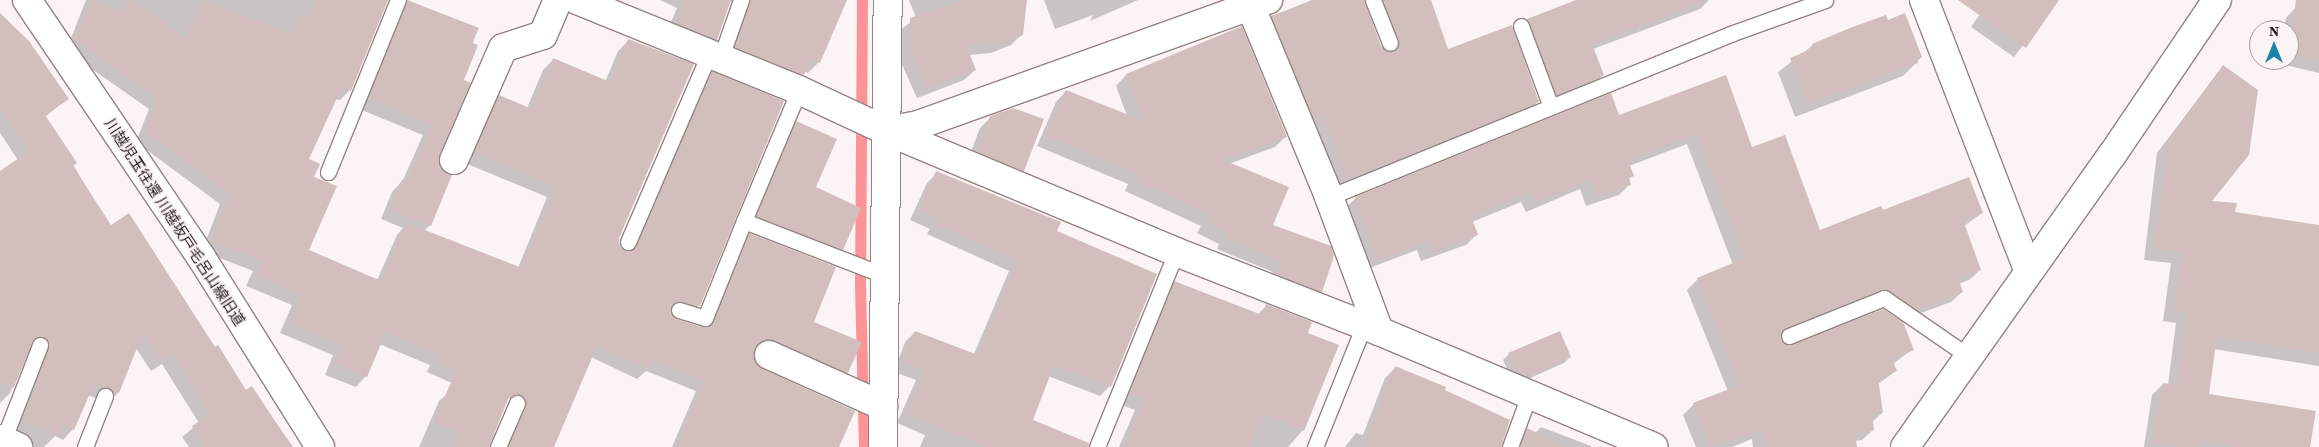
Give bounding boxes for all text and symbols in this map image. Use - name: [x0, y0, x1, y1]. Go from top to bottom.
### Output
- north arrow: [2249, 20, 2299, 70]
- text: N: [2269, 21, 2279, 41]
- street label: 川越児玉往還 川越坂戸毛呂山線旧道: [101, 115, 249, 329]

